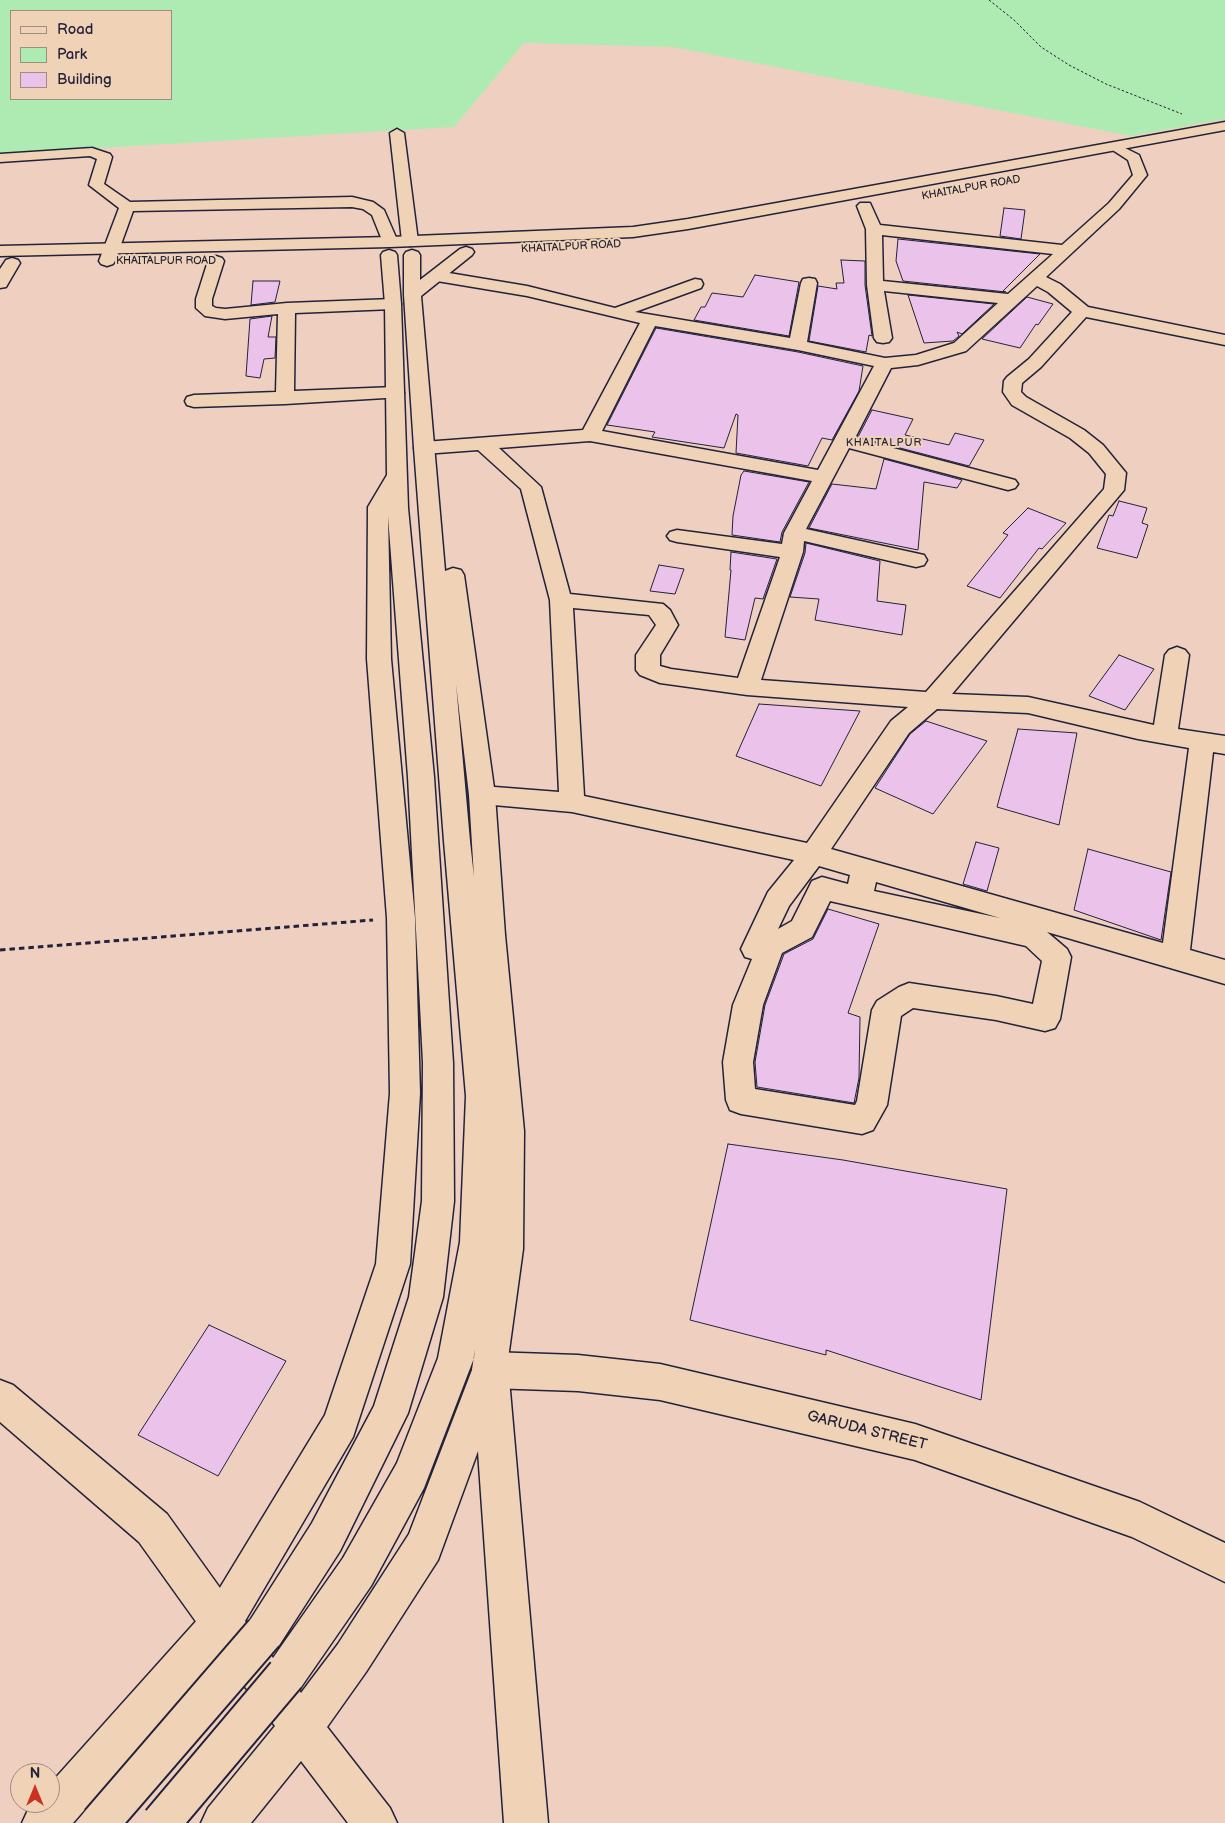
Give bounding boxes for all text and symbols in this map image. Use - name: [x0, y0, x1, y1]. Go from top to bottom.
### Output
- legend: [10, 10, 172, 100]
- text: Road: [57, 20, 93, 39]
- text: Park: [57, 45, 87, 64]
- text: Building: [57, 70, 112, 89]
- street label: KHAITALPUR ROAD: [921, 173, 1021, 203]
- street label: KHAITALPUR ROAD: [521, 238, 621, 256]
- street label: KHAITALPUR ROAD: [116, 254, 216, 268]
- district label: KHAITALPUR: [844, 436, 924, 450]
- street label: GARUDA STREET: [805, 1407, 929, 1455]
- north arrow: [10, 1763, 60, 1813]
- text: N: [30, 1765, 40, 1782]

